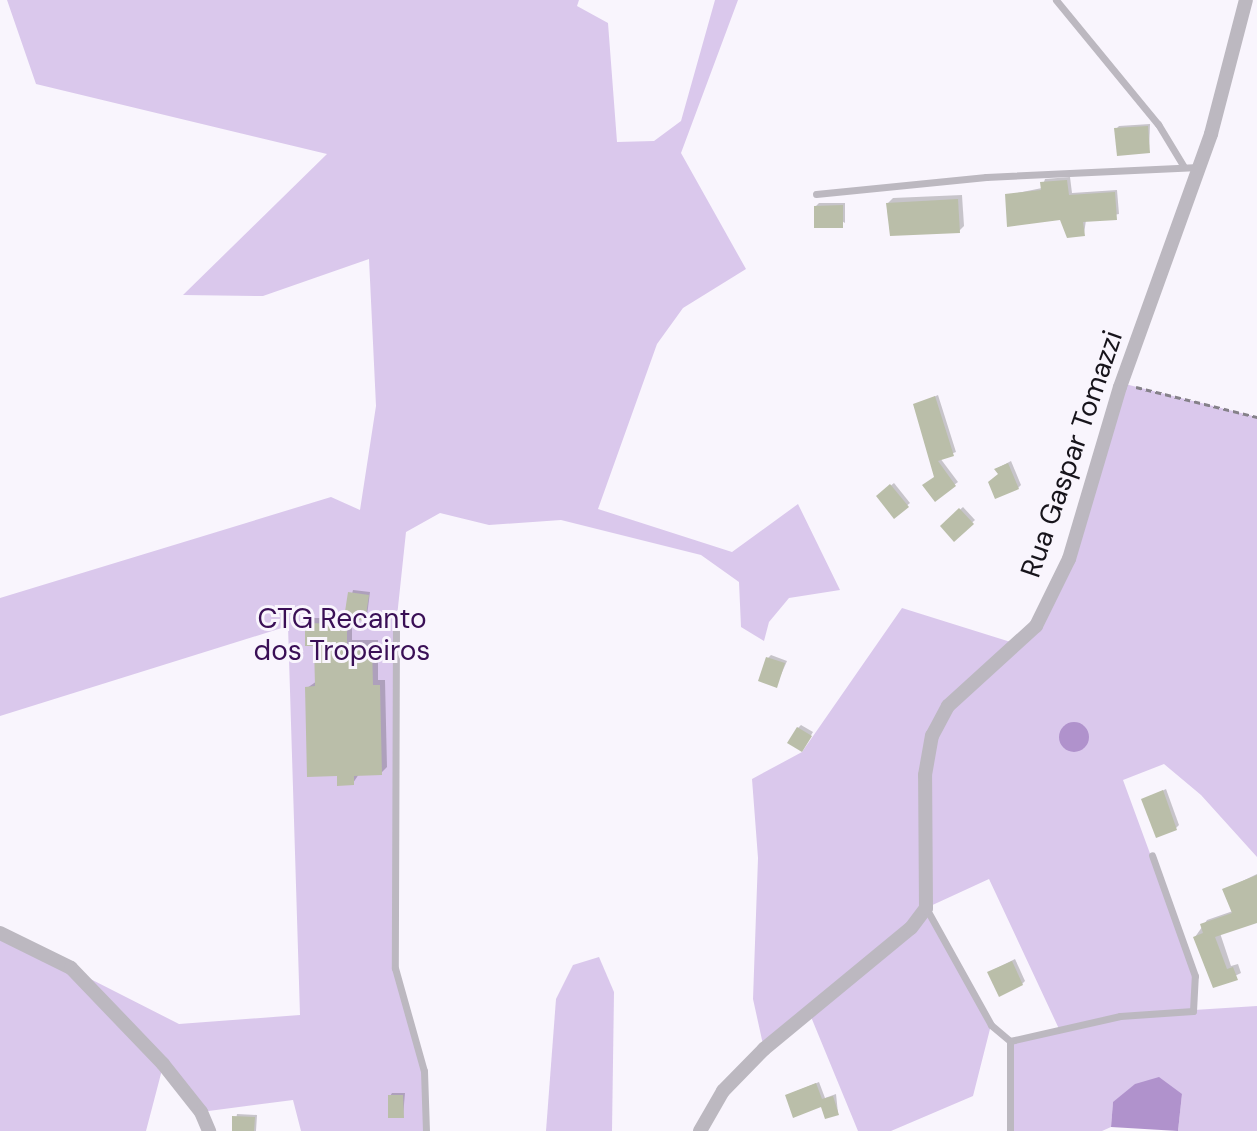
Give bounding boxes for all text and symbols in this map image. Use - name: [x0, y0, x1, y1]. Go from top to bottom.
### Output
- street label: Rua Gaspar Tomazzi: [1014, 326, 1130, 582]
- park label: CTG Recanto dos Tropeiros: [254, 602, 430, 668]

